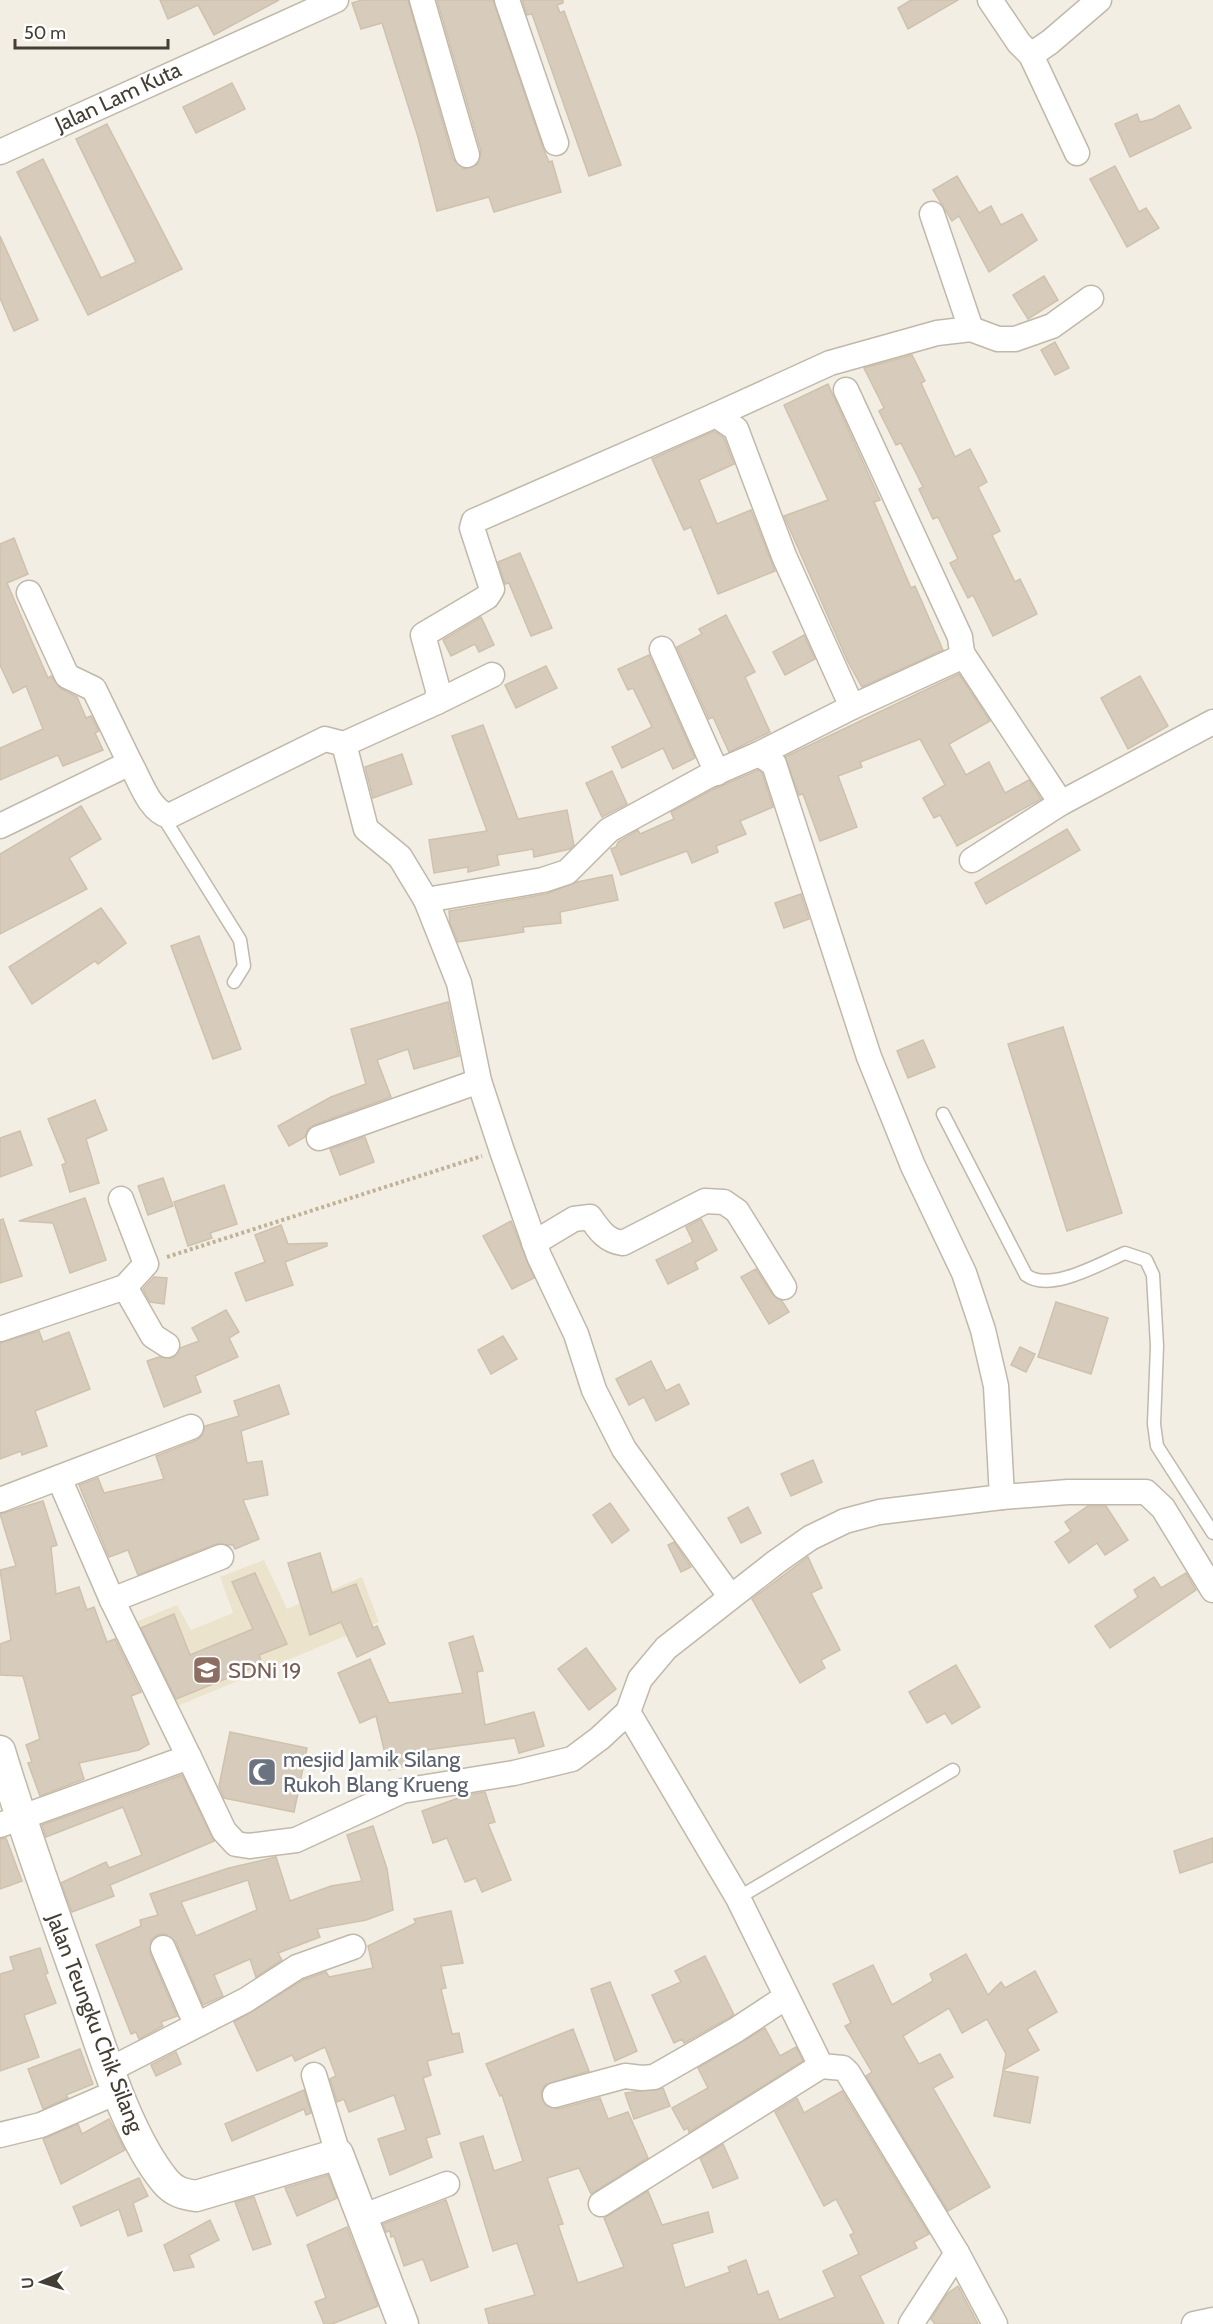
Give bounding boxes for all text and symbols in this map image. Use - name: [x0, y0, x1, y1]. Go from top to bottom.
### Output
- scale bar: [15, 12, 168, 50]
- text: 50 m: [24, 22, 66, 44]
- street label: Jalan Lam Kuta: [50, 56, 186, 138]
- school or university icon: SDNi 19: [191, 1654, 223, 1686]
- place label: SDNi 19: [228, 1657, 301, 1684]
- place label: mesjid Jamik Silang Rukoh Blang Krueng: [283, 1746, 469, 1798]
- mosque icon: mesjid Jamik Silang Rukoh Blang Krueng: [246, 1756, 278, 1788]
- street label: Jalan Teungku Chik Silang: [40, 1909, 150, 2137]
- north arrow: [12, 2252, 72, 2312]
- text: U: [18, 2277, 37, 2289]

